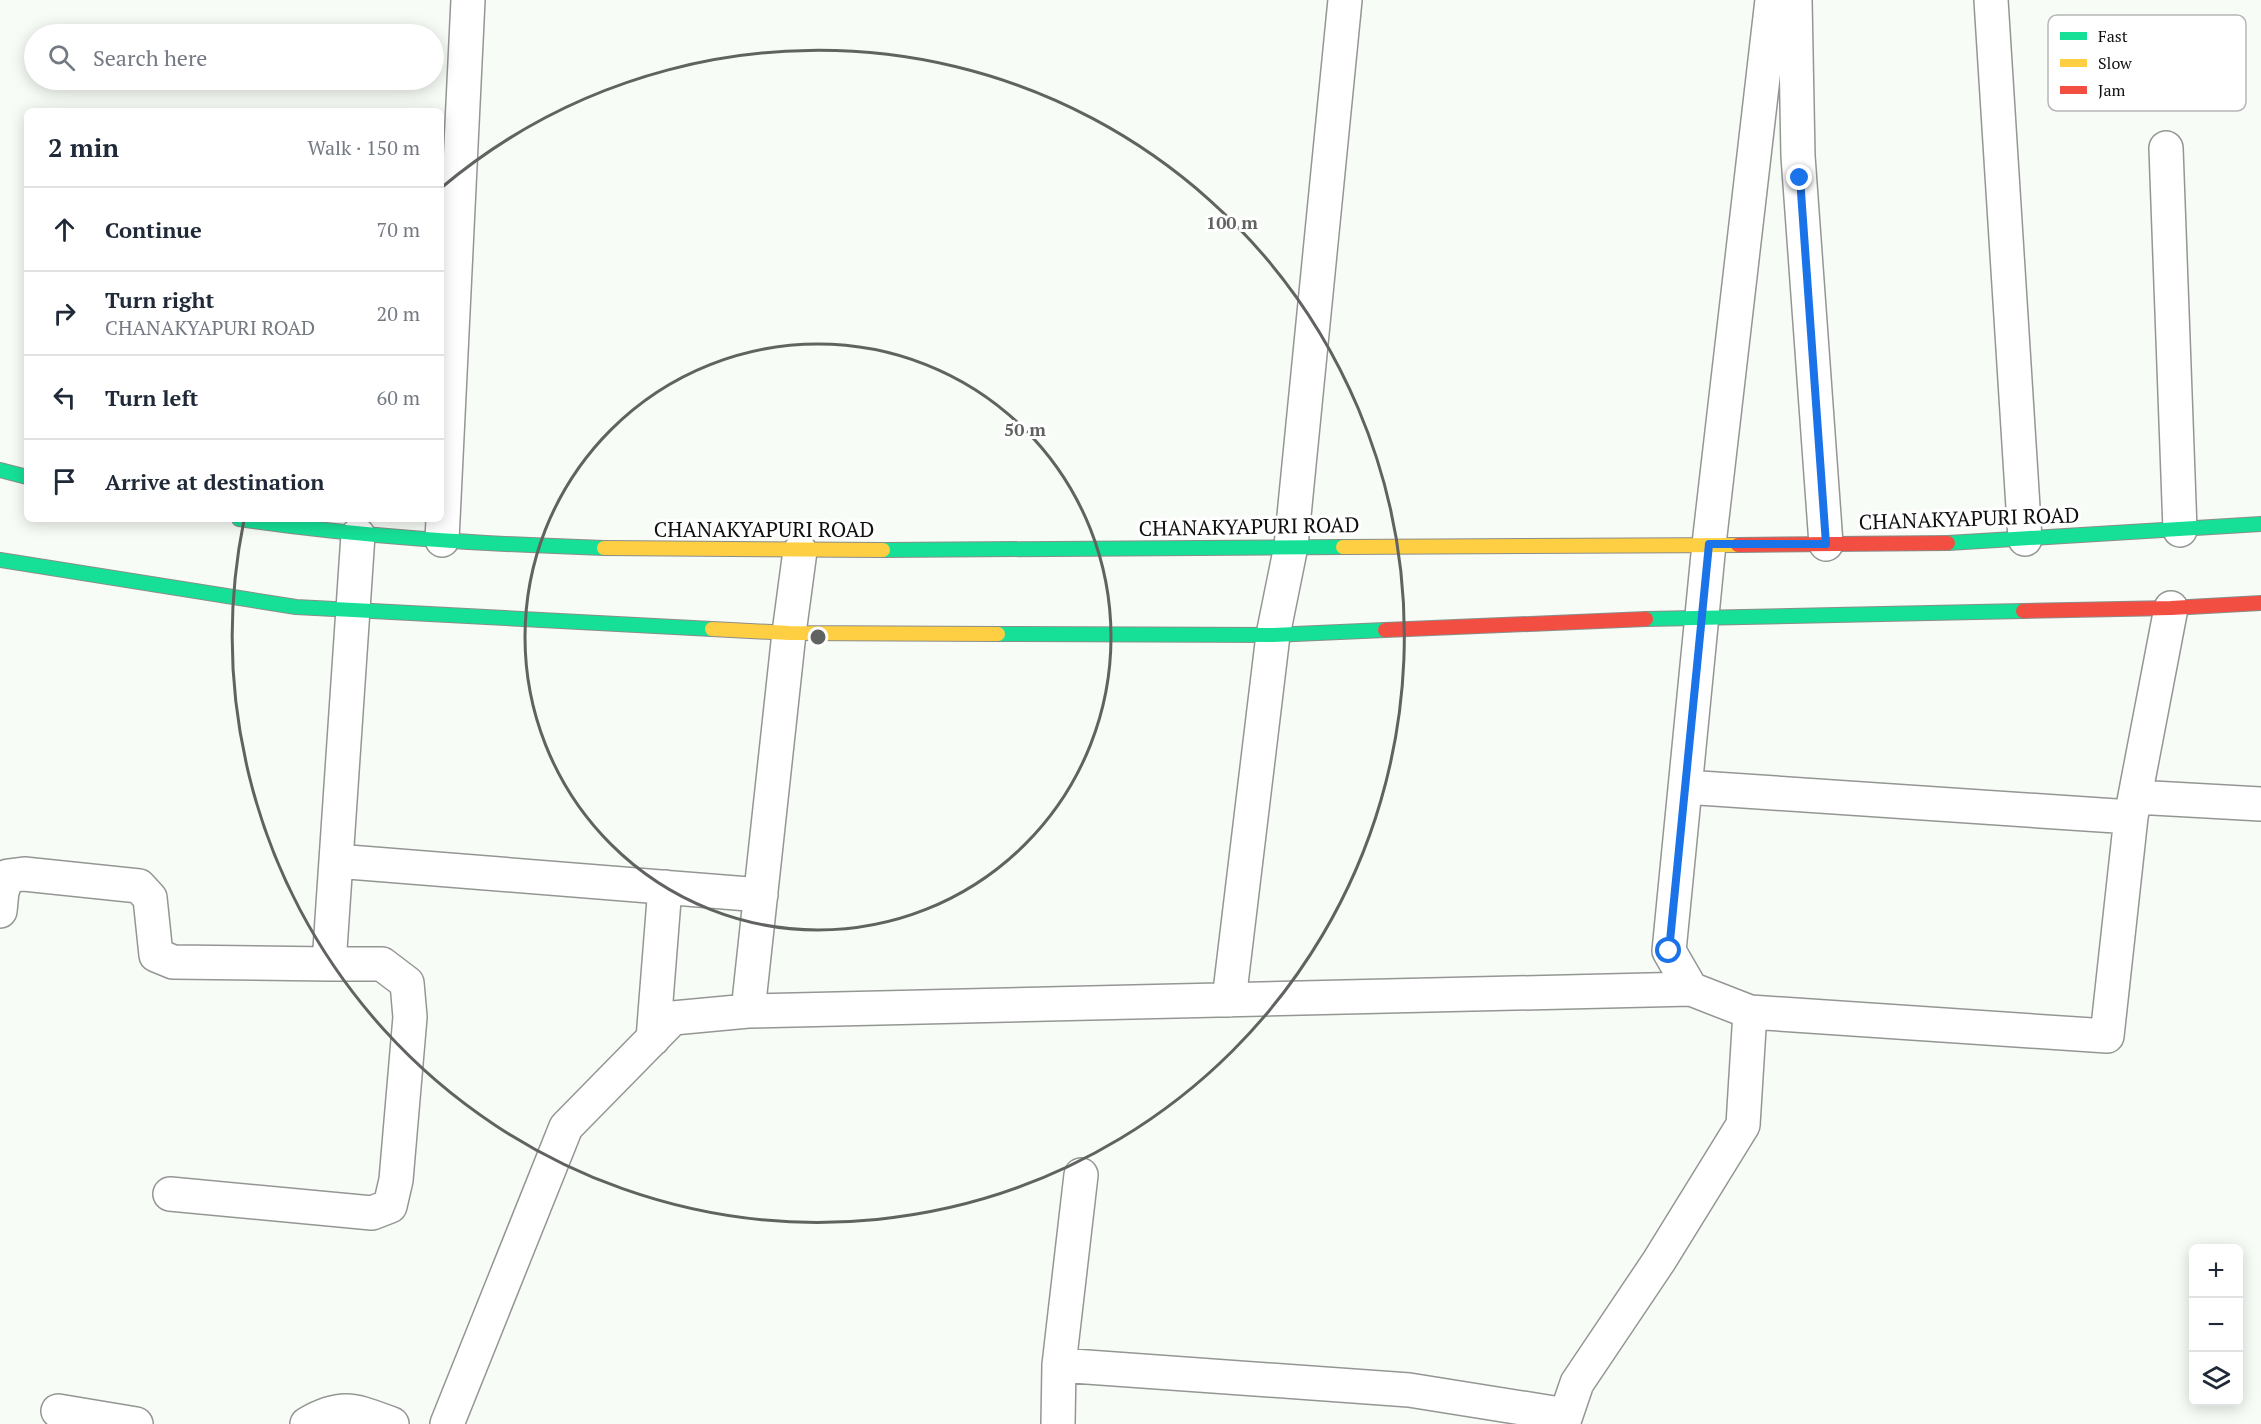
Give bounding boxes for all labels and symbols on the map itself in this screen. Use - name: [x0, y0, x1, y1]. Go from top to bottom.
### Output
- legend: [2048, 15, 2246, 111]
- text: Fast: [2098, 25, 2128, 47]
- text: Slow: [2098, 52, 2132, 74]
- text: Jam: [2098, 79, 2126, 101]
- route end: [1786, 164, 1812, 190]
- text: 100 m: [1206, 210, 1258, 234]
- text: 50 m: [1004, 417, 1046, 441]
- street label: CHANAKYAPURI ROAD: [1858, 500, 2080, 536]
- street label: CHANAKYAPURI ROAD: [1138, 510, 1360, 542]
- street label: CHANAKYAPURI ROAD: [654, 515, 874, 543]
- centre of rings: [808, 627, 828, 647]
- route start: [1655, 937, 1681, 963]

